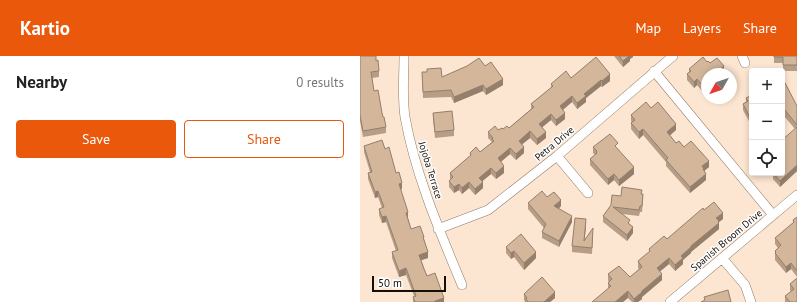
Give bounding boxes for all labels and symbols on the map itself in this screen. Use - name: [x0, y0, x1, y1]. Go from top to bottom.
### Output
- north arrow: [701, 68, 737, 104]
- street label: Petra Drive: [532, 123, 577, 164]
- street label: Jojoba Terrace: [415, 139, 445, 200]
- street label: Spanish Broom Drive: [688, 207, 765, 274]
- scale bar: [372, 274, 446, 293]

